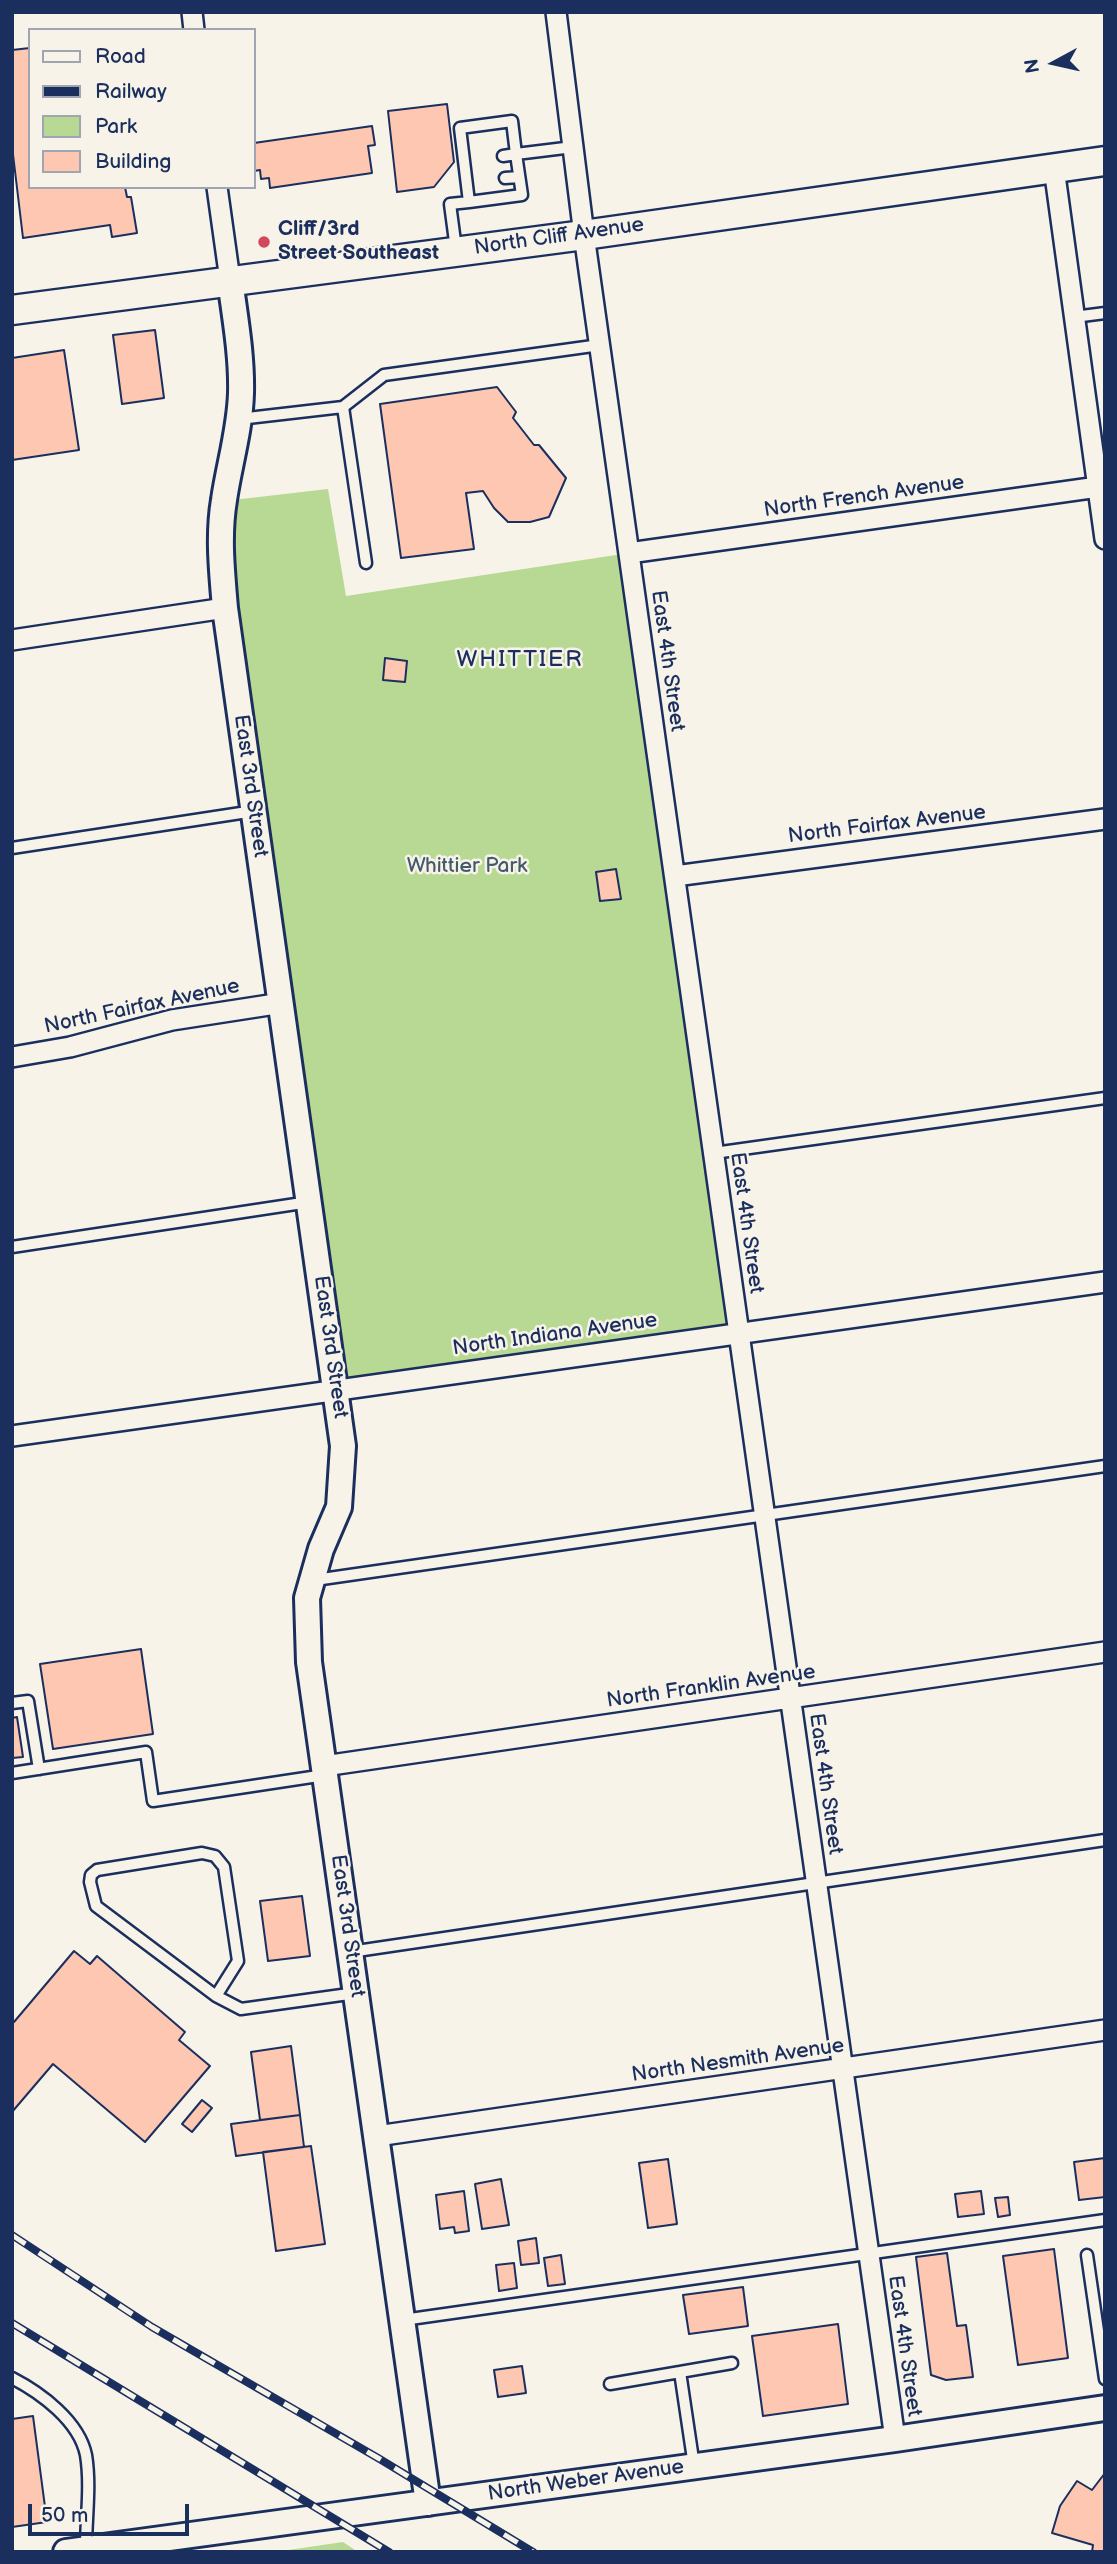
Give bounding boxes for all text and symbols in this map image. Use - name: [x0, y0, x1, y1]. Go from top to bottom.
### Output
- legend: [28, 28, 256, 189]
- north arrow: [1019, 28, 1089, 98]
- text: Road: [95, 44, 146, 69]
- text: N: [1020, 57, 1045, 75]
- text: Railway: [95, 79, 167, 104]
- text: Park: [95, 114, 137, 139]
- text: Building: [95, 149, 171, 174]
- street label: North Cliff Avenue: [472, 213, 646, 261]
- place label: Cliff/3rd Street Southeast: [278, 217, 439, 267]
- marker: Cliff/3rd Street Southeast: [256, 234, 272, 250]
- street label: North French Avenue: [762, 470, 966, 524]
- street label: East 4th Street: [645, 589, 689, 733]
- district label: WHITTIER: [457, 646, 583, 674]
- street label: East 3rd Street: [228, 713, 272, 859]
- street label: North Fairfax Avenue: [787, 800, 987, 850]
- park label: Whittier Park: [407, 854, 527, 880]
- street label: North Fairfax Avenue: [42, 974, 242, 1040]
- street label: East 4th Street: [724, 1151, 768, 1295]
- street label: East 3rd Street: [308, 1274, 352, 1420]
- street label: North Indiana Avenue: [451, 1308, 659, 1362]
- street label: North Franklin Avenue: [605, 1660, 817, 1714]
- street label: East 4th Street: [803, 1712, 847, 1856]
- street label: East 3rd Street: [325, 1853, 369, 1999]
- street label: North Nesmith Avenue: [630, 2034, 846, 2088]
- street label: East 4th Street: [882, 2274, 926, 2418]
- street label: North Weber Avenue: [486, 2455, 686, 2507]
- scale bar: [32, 2490, 192, 2534]
- text: 50 m: [41, 2503, 88, 2528]

